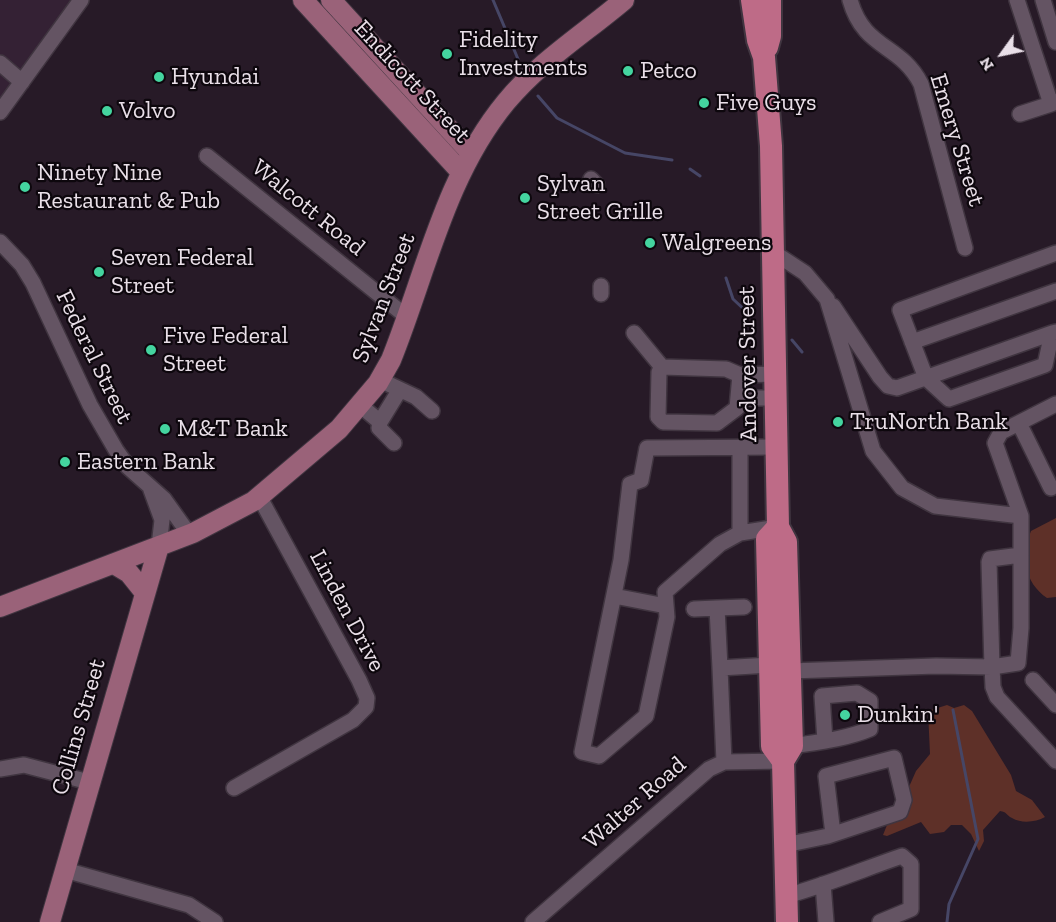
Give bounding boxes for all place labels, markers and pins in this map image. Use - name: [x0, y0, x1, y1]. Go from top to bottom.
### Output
- place label: Fidelity Investments: [459, 26, 588, 82]
- marker: Fidelity Investments: [440, 47, 454, 61]
- place label: Petco: [640, 57, 697, 85]
- place label: Hyundai: [171, 63, 259, 91]
- marker: Petco: [621, 64, 635, 78]
- marker: Hyundai: [152, 70, 166, 84]
- place label: Five Guys: [716, 89, 817, 117]
- marker: Five Guys: [697, 96, 711, 110]
- place label: Volvo: [119, 97, 175, 125]
- marker: Volvo: [100, 104, 114, 118]
- place label: Ninety Nine Restaurant & Pub: [37, 159, 220, 215]
- place label: Sylvan Street Grille: [537, 170, 663, 226]
- marker: Ninety Nine Restaurant & Pub: [18, 180, 32, 194]
- marker: Sylvan Street Grille: [518, 191, 532, 205]
- place label: Walgreens: [662, 229, 771, 257]
- marker: Walgreens: [643, 236, 657, 250]
- place label: Seven Federal Street: [111, 244, 254, 300]
- marker: Seven Federal Street: [92, 265, 106, 279]
- place label: Five Federal Street: [163, 322, 288, 378]
- marker: Five Federal Street: [144, 343, 158, 357]
- place label: TruNorth Bank: [850, 408, 1008, 436]
- place label: M&T Bank: [177, 415, 288, 443]
- marker: TruNorth Bank: [831, 415, 845, 429]
- marker: M&T Bank: [158, 422, 172, 436]
- place label: Eastern Bank: [77, 448, 215, 476]
- marker: Eastern Bank: [58, 455, 72, 469]
- place label: Dunkin': [857, 701, 938, 729]
- marker: Dunkin': [838, 708, 852, 722]

